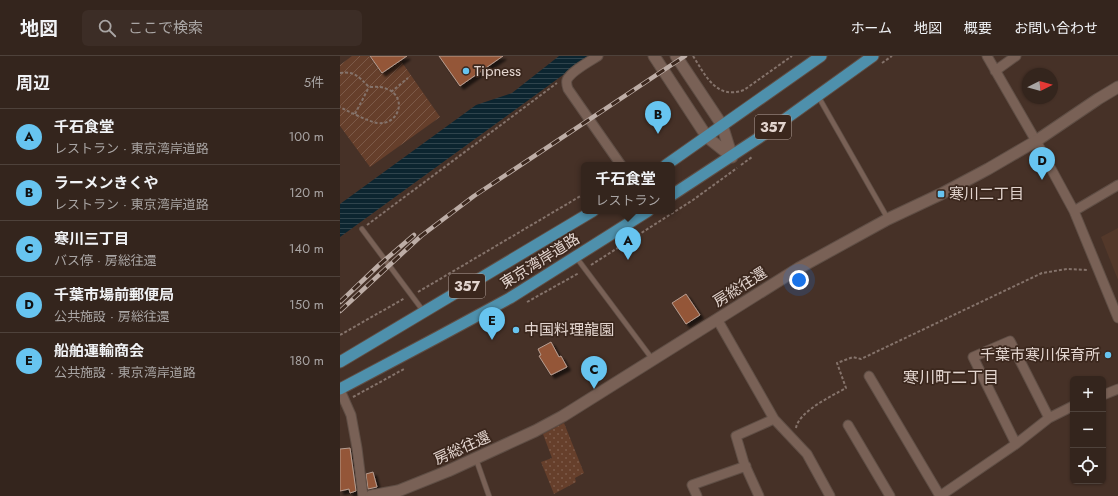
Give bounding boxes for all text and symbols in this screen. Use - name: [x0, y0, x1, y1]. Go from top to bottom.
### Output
- search box: [82, 10, 362, 46]
- text: 地図: [20, 15, 58, 42]
- icon: search: [96, 17, 118, 39]
- text: ここで検索: [128, 17, 203, 39]
- text: ホーム: [850, 18, 892, 38]
- text: 地図: [914, 18, 942, 38]
- text: 概要: [964, 18, 992, 38]
- text: お問い合わせ: [1014, 18, 1098, 38]
- place label: Tipness: [474, 60, 521, 82]
- marker: Tipness: [461, 66, 471, 76]
- north arrow: [1022, 68, 1058, 104]
- text: 周辺: [16, 71, 50, 95]
- text: 5件: [304, 73, 324, 92]
- pin: B: [645, 101, 671, 134]
- road number: 357: [755, 115, 791, 139]
- text: 千石食堂: [54, 116, 114, 138]
- text: A: [24, 127, 34, 146]
- text: 100 m: [289, 127, 324, 146]
- text: レストラン · 東京湾岸道路: [54, 139, 209, 158]
- pin: D: [1029, 147, 1055, 180]
- popup: [581, 162, 675, 214]
- text: 千石食堂: [595, 168, 656, 190]
- text: ラーメンきくや: [54, 172, 158, 194]
- text: B: [25, 183, 33, 202]
- text: 120 m: [289, 183, 324, 202]
- place label: 寒川二丁目: [949, 183, 1024, 205]
- marker: 寒川二丁目: [936, 189, 946, 199]
- text: レストラン: [595, 191, 661, 210]
- text: レストラン · 東京湾岸道路: [54, 195, 209, 214]
- pin: A: [615, 227, 641, 260]
- text: 寒川三丁目: [54, 228, 129, 250]
- street label: 東京湾岸道路: [496, 228, 584, 294]
- text: C: [24, 239, 34, 258]
- text: 140 m: [289, 239, 324, 258]
- text: バス停 · 房総往還: [54, 251, 157, 270]
- street label: 房総往還: [709, 262, 771, 312]
- your location: [789, 270, 809, 290]
- road number: 357: [449, 274, 485, 298]
- text: 千葉市場前郵便局: [54, 284, 174, 306]
- text: D: [24, 295, 34, 314]
- text: 150 m: [289, 295, 324, 314]
- text: 公共施設 · 房総往還: [54, 307, 170, 326]
- pin: E: [479, 307, 505, 340]
- place label: 中国料理龍園: [524, 319, 614, 341]
- marker: 中国料理龍園: [511, 325, 521, 335]
- text: 船舶運輸商会: [54, 340, 144, 362]
- place label: 千葉市寒川保育所: [980, 344, 1100, 366]
- marker: 千葉市寒川保育所: [1103, 350, 1113, 360]
- text: E: [25, 351, 33, 370]
- text: 180 m: [289, 351, 324, 370]
- pin: C: [581, 356, 607, 389]
- text: 公共施設 · 東京湾岸道路: [54, 363, 196, 382]
- district label: 寒川町二丁目: [903, 366, 999, 389]
- map controls: [1070, 376, 1106, 484]
- button: +: [1070, 376, 1106, 412]
- button: −: [1070, 412, 1106, 448]
- street label: 房総往還: [430, 426, 494, 470]
- button: locate: [1070, 448, 1106, 484]

